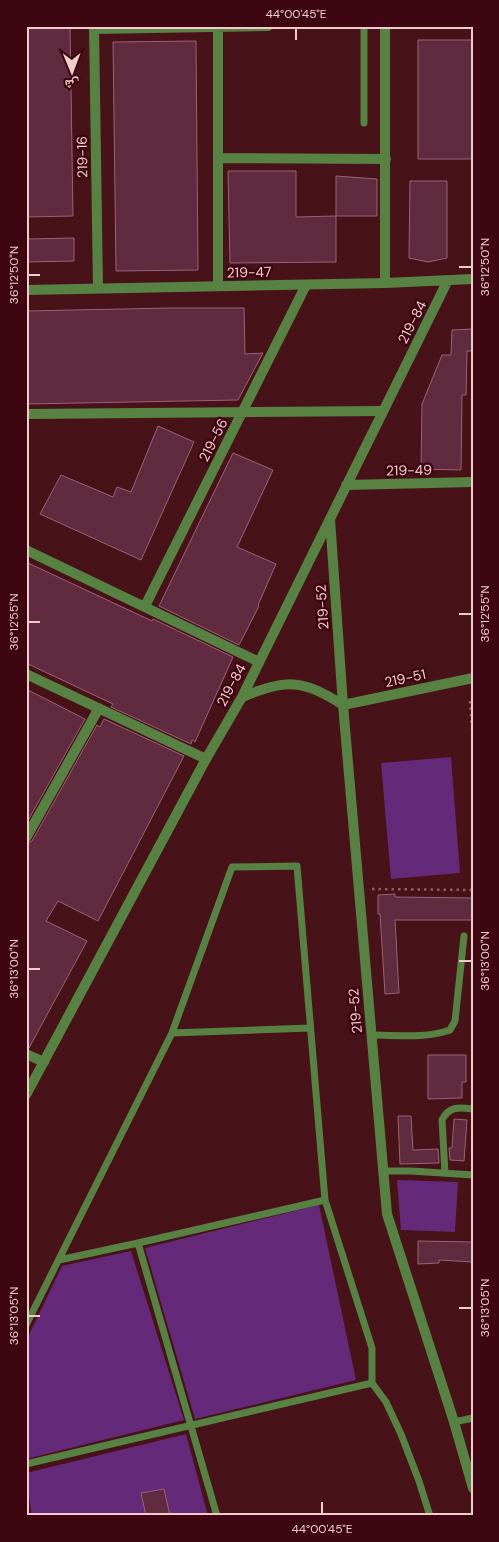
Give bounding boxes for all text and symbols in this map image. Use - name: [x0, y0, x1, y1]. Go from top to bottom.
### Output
- text: 44°00'45"E: [265, 6, 327, 22]
- north arrow: [48, 48, 98, 98]
- text: ش: [65, 76, 80, 94]
- street label: 219-16: [73, 136, 91, 178]
- text: 36°12'50"N: [477, 238, 493, 296]
- text: 36°12'50"N: [6, 246, 22, 304]
- street label: 219-47: [226, 263, 272, 281]
- street label: 219-84: [394, 297, 431, 346]
- street label: 219-56: [195, 415, 231, 465]
- street label: 219-49: [386, 461, 432, 479]
- street label: 219-52: [311, 584, 333, 630]
- text: 36°12'55"N: [477, 585, 493, 643]
- text: 36°12'55"N: [6, 593, 22, 651]
- street label: 219-84: [212, 660, 250, 709]
- street label: 219-51: [383, 665, 427, 691]
- text: 36°13'00"N: [477, 931, 493, 991]
- text: 36°13'00"N: [6, 939, 22, 999]
- street label: 219-52: [344, 988, 366, 1034]
- text: 36°13'05"N: [477, 1279, 493, 1337]
- text: 36°13'05"N: [6, 1287, 22, 1345]
- text: 44°00'45"E: [291, 1521, 353, 1537]

